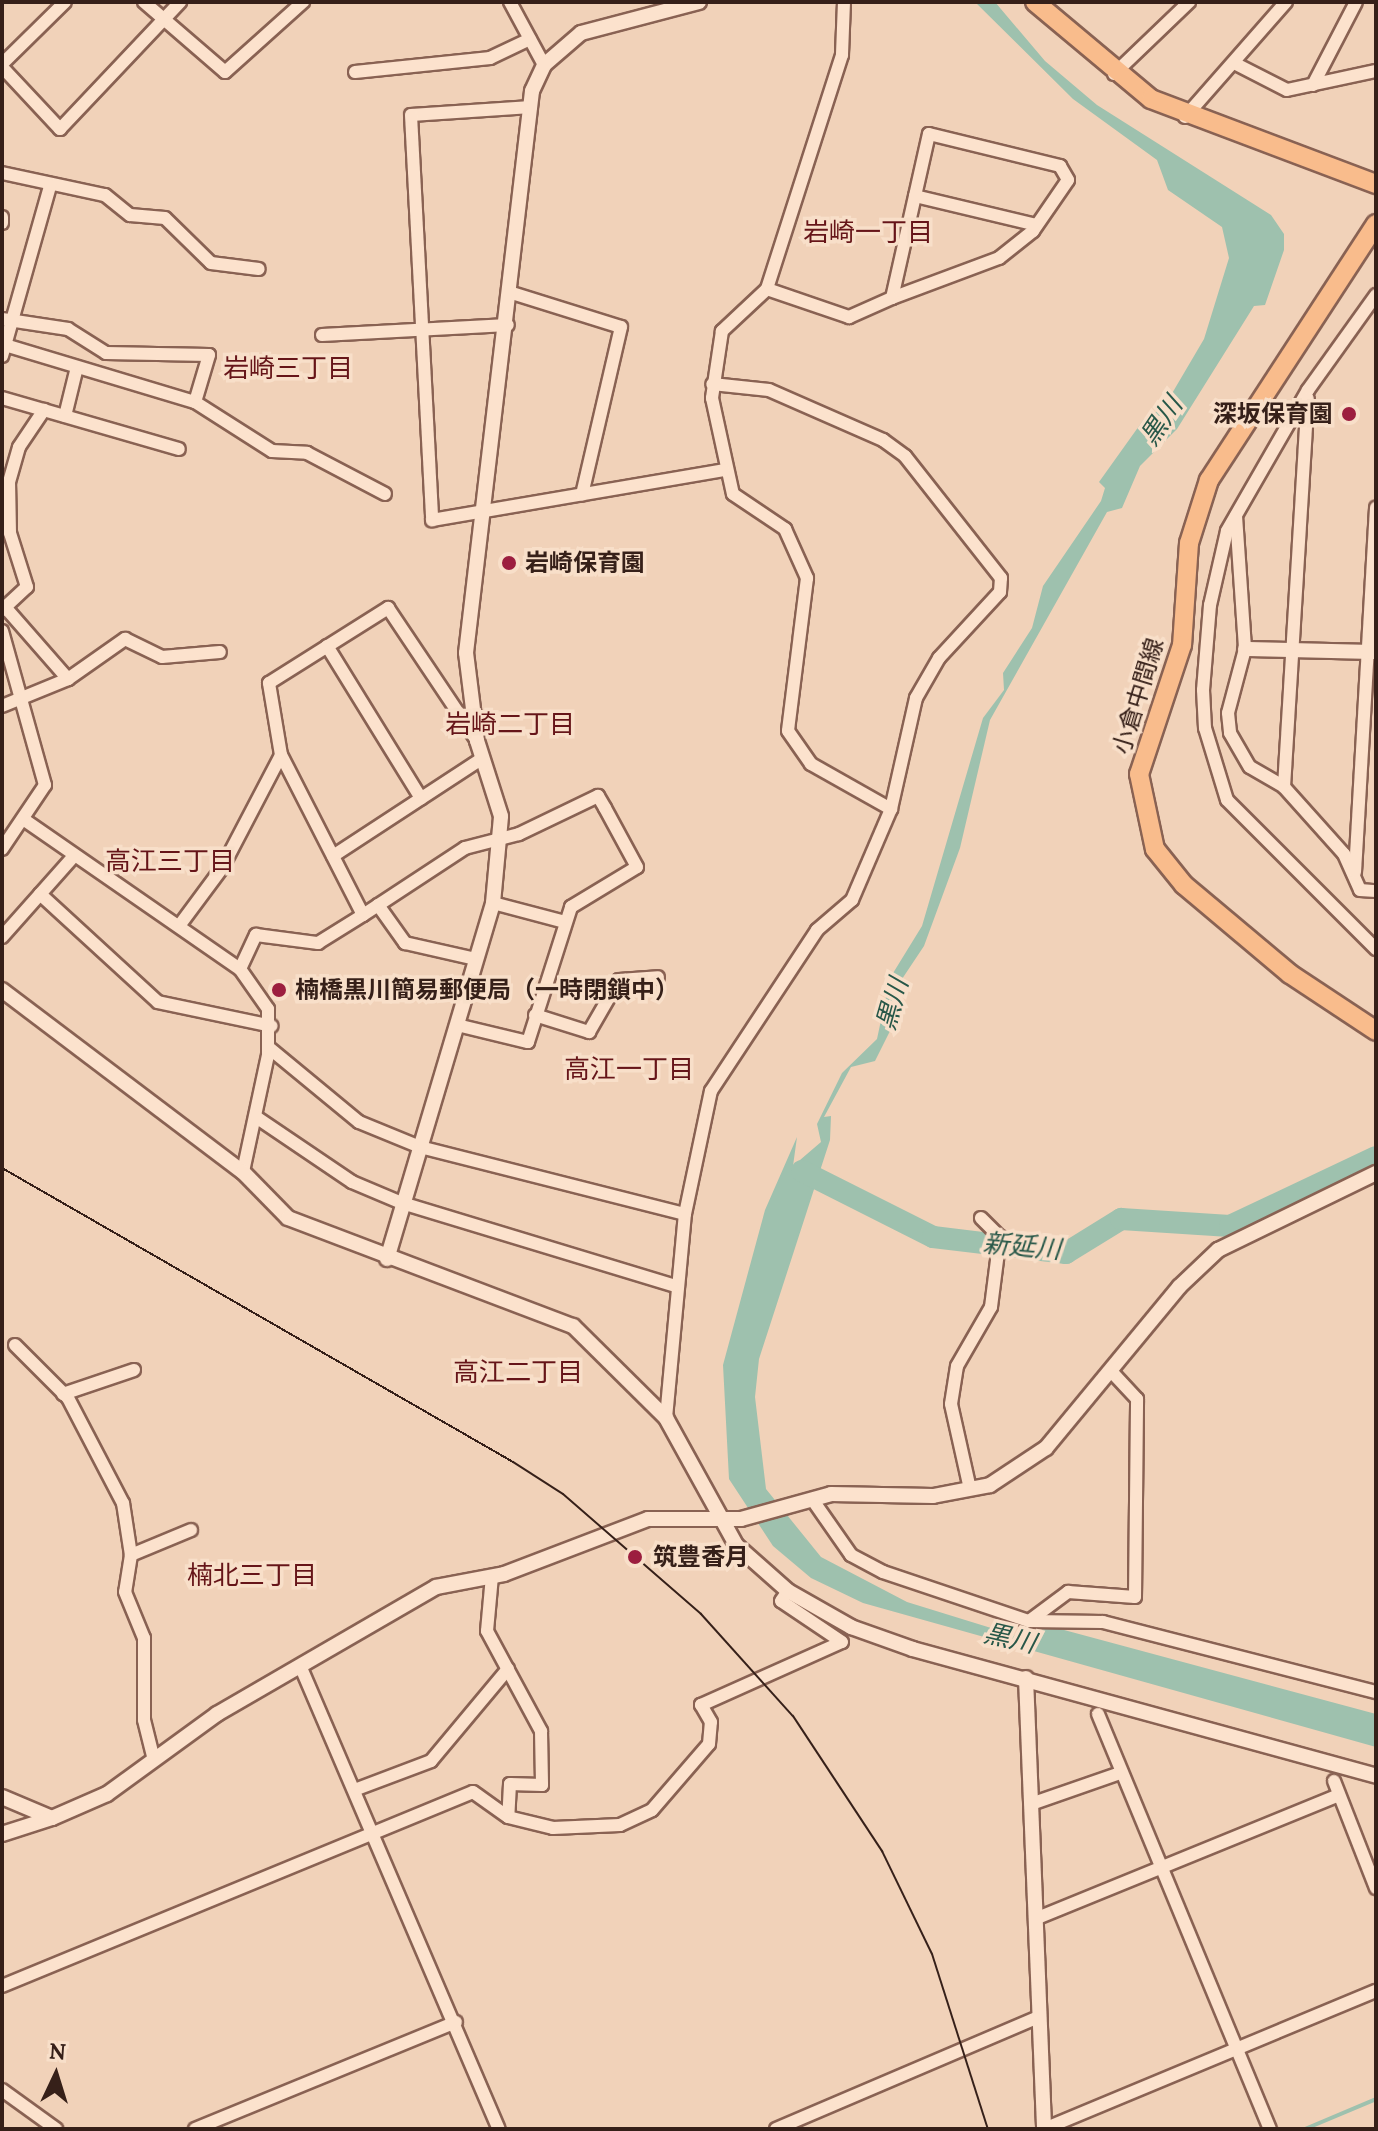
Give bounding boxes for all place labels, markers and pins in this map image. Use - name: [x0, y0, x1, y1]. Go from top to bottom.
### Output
- place label: 深坂保育園: [1213, 400, 1333, 428]
- marker: 深坂保育園: [1340, 405, 1358, 423]
- place label: 岩崎保育園: [525, 549, 645, 577]
- marker: 岩崎保育園: [500, 554, 518, 572]
- place label: 楠橋黒川簡易郵便局（一時閉鎖中）: [295, 976, 679, 1004]
- marker: 楠橋黒川簡易郵便局（一時閉鎖中）: [270, 981, 288, 999]
- place label: 筑豊香月: [653, 1543, 749, 1571]
- marker: 筑豊香月: [624, 1546, 646, 1568]

